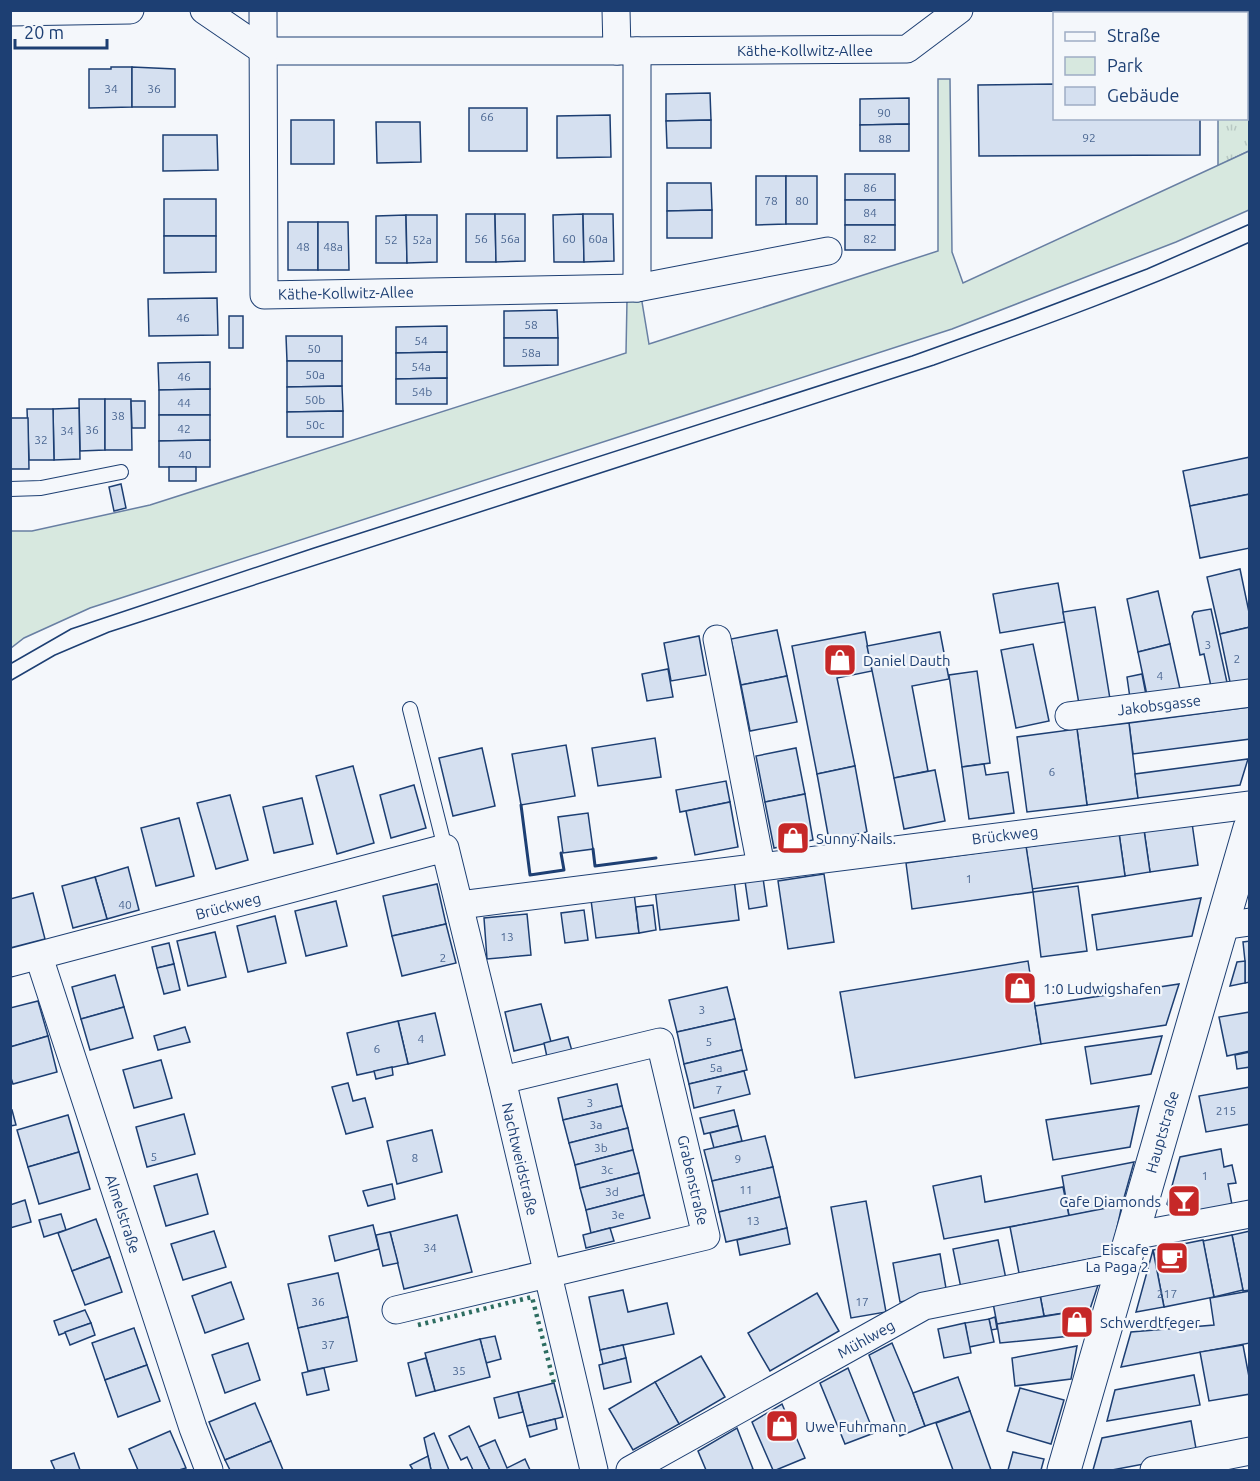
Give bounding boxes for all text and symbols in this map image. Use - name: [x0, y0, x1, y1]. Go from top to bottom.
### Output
- scale bar: [15, 12, 106, 50]
- legend: [1053, 12, 1248, 120]
- text: 20 m: [24, 22, 64, 42]
- text: Straße: [1107, 25, 1160, 45]
- street label: Käthe-Kollwitz-Allee: [737, 42, 873, 59]
- text: Park: [1107, 55, 1143, 75]
- house number: 34: [104, 82, 118, 95]
- house number: 36: [147, 82, 161, 95]
- text: Gebäude: [1107, 85, 1179, 105]
- house number: 90: [877, 106, 891, 119]
- house number: 66: [480, 110, 494, 123]
- house number: 92: [1082, 131, 1096, 144]
- house number: 88: [878, 132, 892, 145]
- house number: 86: [863, 181, 877, 194]
- house number: 78: [764, 194, 778, 207]
- house number: 80: [795, 194, 809, 207]
- house number: 84: [863, 206, 877, 219]
- house number: 56: [474, 232, 488, 245]
- house number: 56a: [500, 232, 520, 245]
- house number: 60: [562, 232, 576, 245]
- house number: 60a: [588, 232, 608, 245]
- house number: 82: [863, 232, 877, 245]
- house number: 52: [384, 233, 398, 246]
- house number: 52a: [412, 233, 432, 246]
- house number: 48: [296, 240, 310, 253]
- house number: 48a: [323, 240, 343, 253]
- street label: Käthe-Kollwitz-Allee: [278, 283, 414, 303]
- house number: 46: [176, 311, 190, 324]
- house number: 58: [524, 318, 538, 331]
- house number: 54: [414, 334, 428, 347]
- house number: 50: [307, 342, 321, 355]
- house number: 58a: [521, 346, 541, 359]
- house number: 54a: [411, 360, 431, 373]
- house number: 50a: [305, 368, 325, 381]
- house number: 46: [177, 370, 191, 383]
- house number: 54b: [412, 385, 432, 398]
- house number: 50b: [305, 393, 325, 406]
- house number: 44: [177, 396, 191, 409]
- house number: 38: [111, 409, 125, 422]
- house number: 50c: [305, 418, 325, 431]
- house number: 42: [177, 422, 191, 435]
- house number: 36: [85, 423, 99, 436]
- house number: 34: [60, 424, 74, 437]
- house number: 32: [34, 433, 48, 446]
- house number: 40: [178, 448, 192, 461]
- house number: 3: [1205, 638, 1211, 651]
- shop icon: Daniel Dauth: [822, 642, 858, 678]
- place label: Daniel Dauth: [863, 652, 950, 669]
- house number: 2: [1234, 652, 1240, 665]
- house number: 4: [1157, 669, 1164, 682]
- street label: Jakobsgasse: [1116, 691, 1202, 719]
- house number: 6: [1049, 765, 1056, 778]
- shop icon: Sunny Nails.: [775, 820, 811, 856]
- street label: Brückweg: [971, 822, 1039, 848]
- place label: Sunny Nails.: [816, 830, 896, 847]
- house number: 1: [966, 872, 972, 885]
- street label: Brückweg: [193, 889, 263, 923]
- house number: 40: [118, 898, 132, 911]
- house number: 13: [500, 930, 514, 943]
- house number: 2: [440, 951, 446, 964]
- shop icon: 1:0 Ludwigshafen: [1002, 970, 1038, 1006]
- place label: 1:0 Ludwigshafen: [1043, 980, 1161, 997]
- house number: 3: [699, 1003, 705, 1016]
- house number: 4: [418, 1032, 425, 1045]
- house number: 5: [706, 1035, 712, 1048]
- house number: 6: [374, 1042, 381, 1055]
- house number: 5a: [710, 1061, 722, 1074]
- house number: 7: [716, 1083, 722, 1096]
- street label: Hauptstraße: [1142, 1089, 1182, 1175]
- house number: 3: [587, 1096, 593, 1109]
- street label: Nachtweidstraße: [499, 1101, 541, 1217]
- house number: 215: [1216, 1104, 1236, 1117]
- house number: 3a: [590, 1118, 602, 1131]
- street label: Grabenstraße: [674, 1133, 712, 1227]
- house number: 3b: [594, 1141, 608, 1154]
- house number: 5: [151, 1150, 157, 1163]
- house number: 8: [412, 1151, 419, 1164]
- house number: 9: [735, 1152, 741, 1165]
- house number: 3c: [601, 1163, 614, 1176]
- house number: 1: [1202, 1169, 1208, 1182]
- street label: Almelstraße: [102, 1172, 144, 1256]
- house number: 11: [739, 1183, 753, 1196]
- bar icon: Cafe Diamonds: [1166, 1183, 1202, 1219]
- house number: 3d: [605, 1185, 619, 1198]
- place label: Cafe Diamonds: [1059, 1193, 1161, 1210]
- house number: 3e: [611, 1208, 625, 1221]
- house number: 13: [746, 1214, 760, 1227]
- cafe icon: Eiscafe La Paga 2: [1154, 1240, 1190, 1276]
- house number: 34: [423, 1241, 437, 1254]
- place label: Eiscafe La Paga 2: [1085, 1241, 1149, 1275]
- house number: 217: [1157, 1287, 1177, 1300]
- house number: 36: [311, 1295, 325, 1308]
- house number: 17: [855, 1295, 869, 1308]
- shop icon: Schwerdtfeger: [1059, 1304, 1095, 1340]
- place label: Schwerdtfeger: [1100, 1314, 1201, 1331]
- street label: Mühlweg: [834, 1316, 898, 1362]
- house number: 37: [321, 1338, 335, 1351]
- house number: 35: [452, 1364, 466, 1377]
- shop icon: Uwe Fuhrmann: [764, 1408, 800, 1444]
- place label: Uwe Fuhrmann: [805, 1418, 907, 1435]

